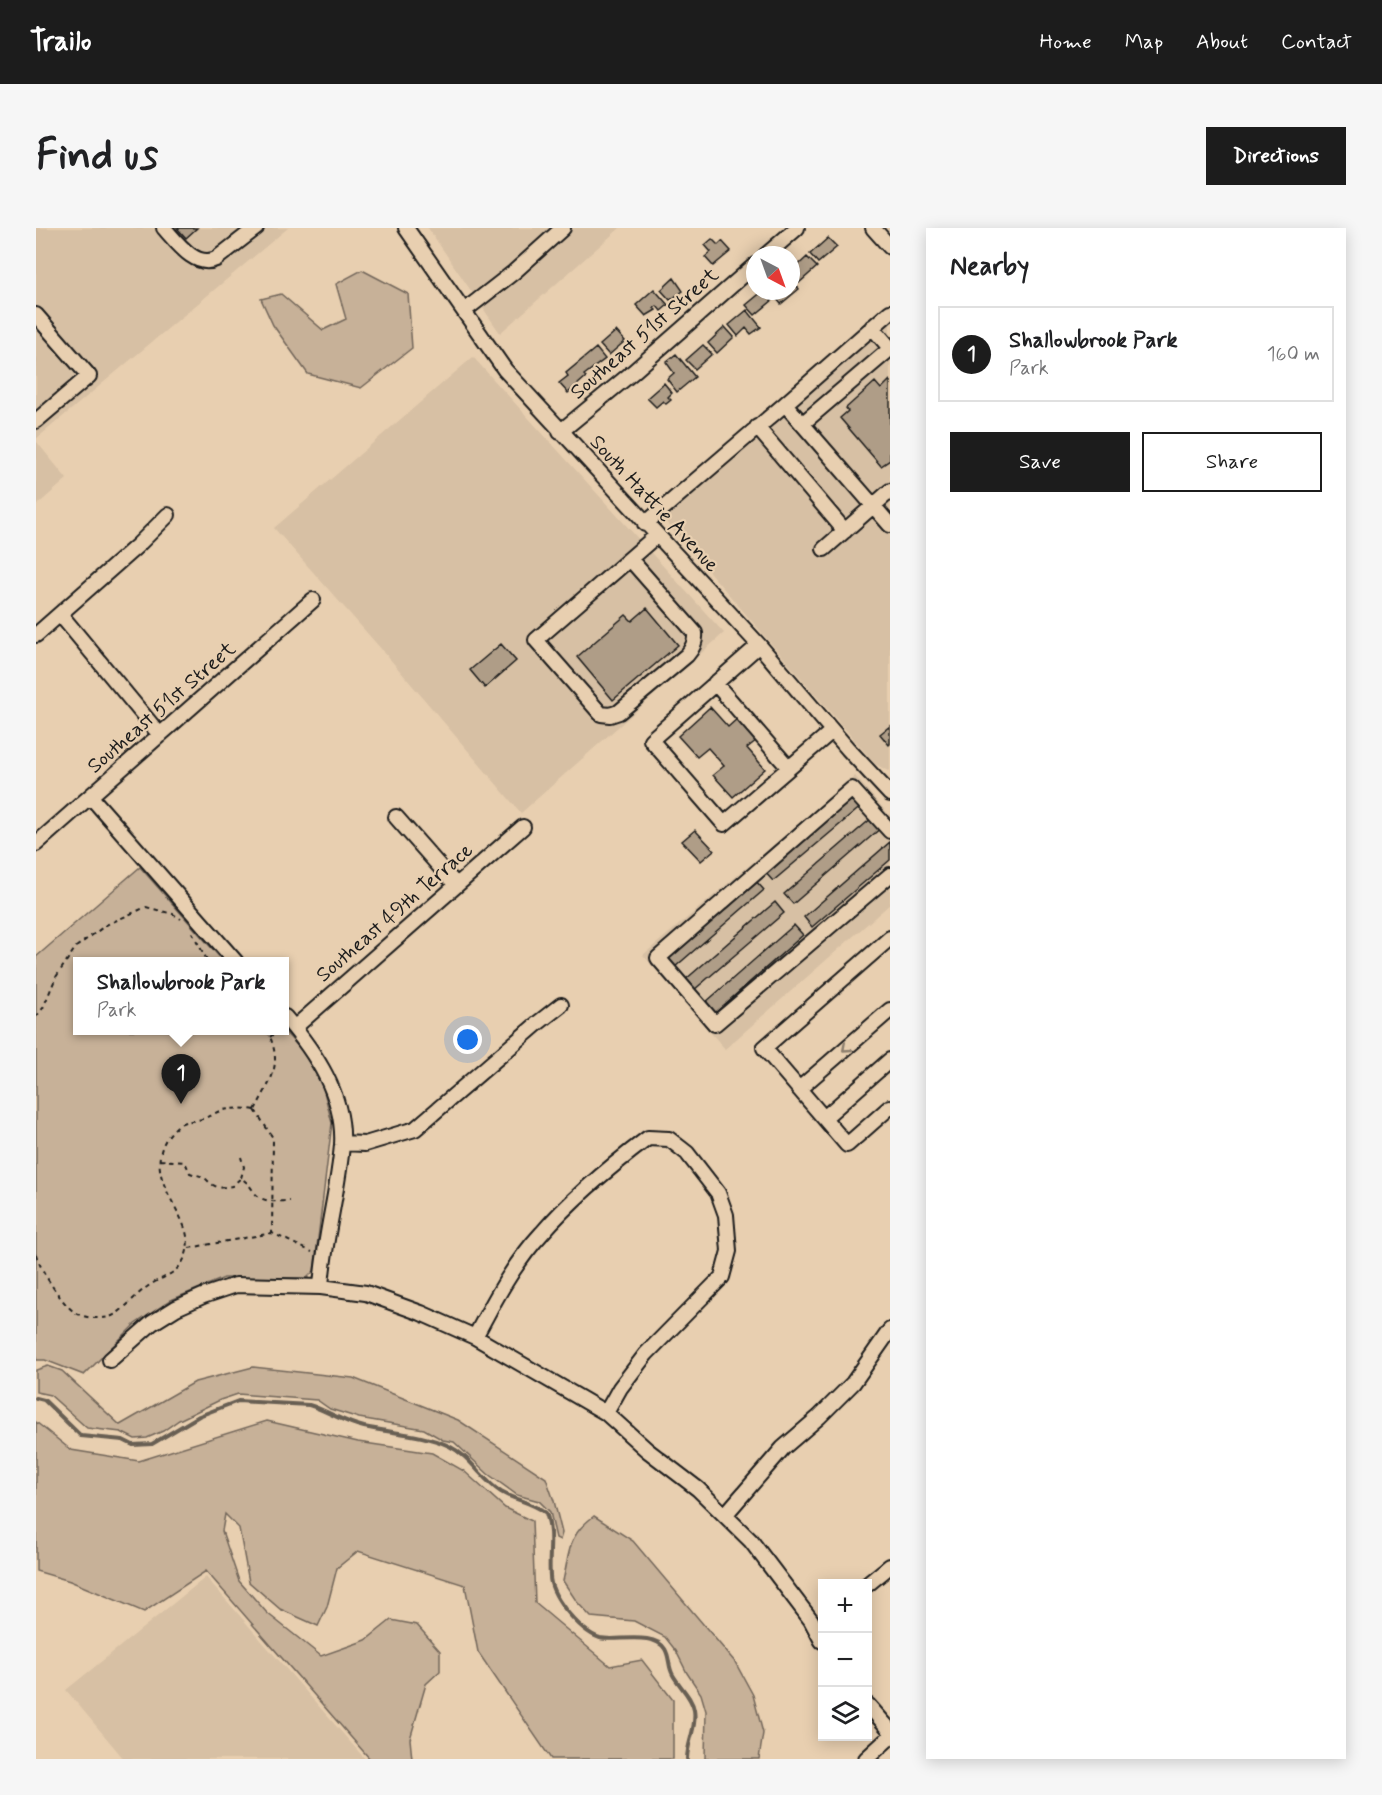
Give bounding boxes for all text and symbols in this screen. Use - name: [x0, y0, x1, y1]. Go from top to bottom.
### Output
- text: Trailo: [30, 24, 91, 61]
- text: Home: [1040, 28, 1092, 56]
- text: Map: [1125, 28, 1163, 56]
- text: About: [1196, 28, 1248, 56]
- text: Contact: [1281, 28, 1352, 56]
- button: Directions: [1206, 127, 1346, 185]
- text: Find us: [36, 129, 158, 184]
- north arrow: [746, 246, 800, 300]
- text: Nearby: [950, 250, 1029, 284]
- street label: Southeast 51st Street: [564, 261, 725, 406]
- text: Shallowbrook Park: [1009, 327, 1178, 355]
- text: 1: [967, 341, 976, 368]
- text: 160 m: [1267, 341, 1320, 368]
- text: Park: [1009, 355, 1049, 382]
- street label: South Hattie Avenue: [583, 429, 726, 579]
- button: Save: [950, 432, 1130, 492]
- button: Share: [1142, 432, 1322, 492]
- street label: Southeast 51st Street: [81, 635, 242, 780]
- street label: Southeast 49th Terrace: [310, 837, 479, 989]
- popup: [73, 957, 289, 1035]
- text: Shallowbrook Park: [97, 969, 265, 997]
- text: Park: [97, 997, 136, 1024]
- your location: [453, 1025, 482, 1054]
- one-way arrow: [842, 1041, 853, 1052]
- pin: 1: [162, 1054, 200, 1104]
- map controls: [818, 1579, 872, 1741]
- button: +: [818, 1579, 872, 1633]
- button: −: [818, 1633, 872, 1687]
- button: layers: [818, 1687, 872, 1741]

